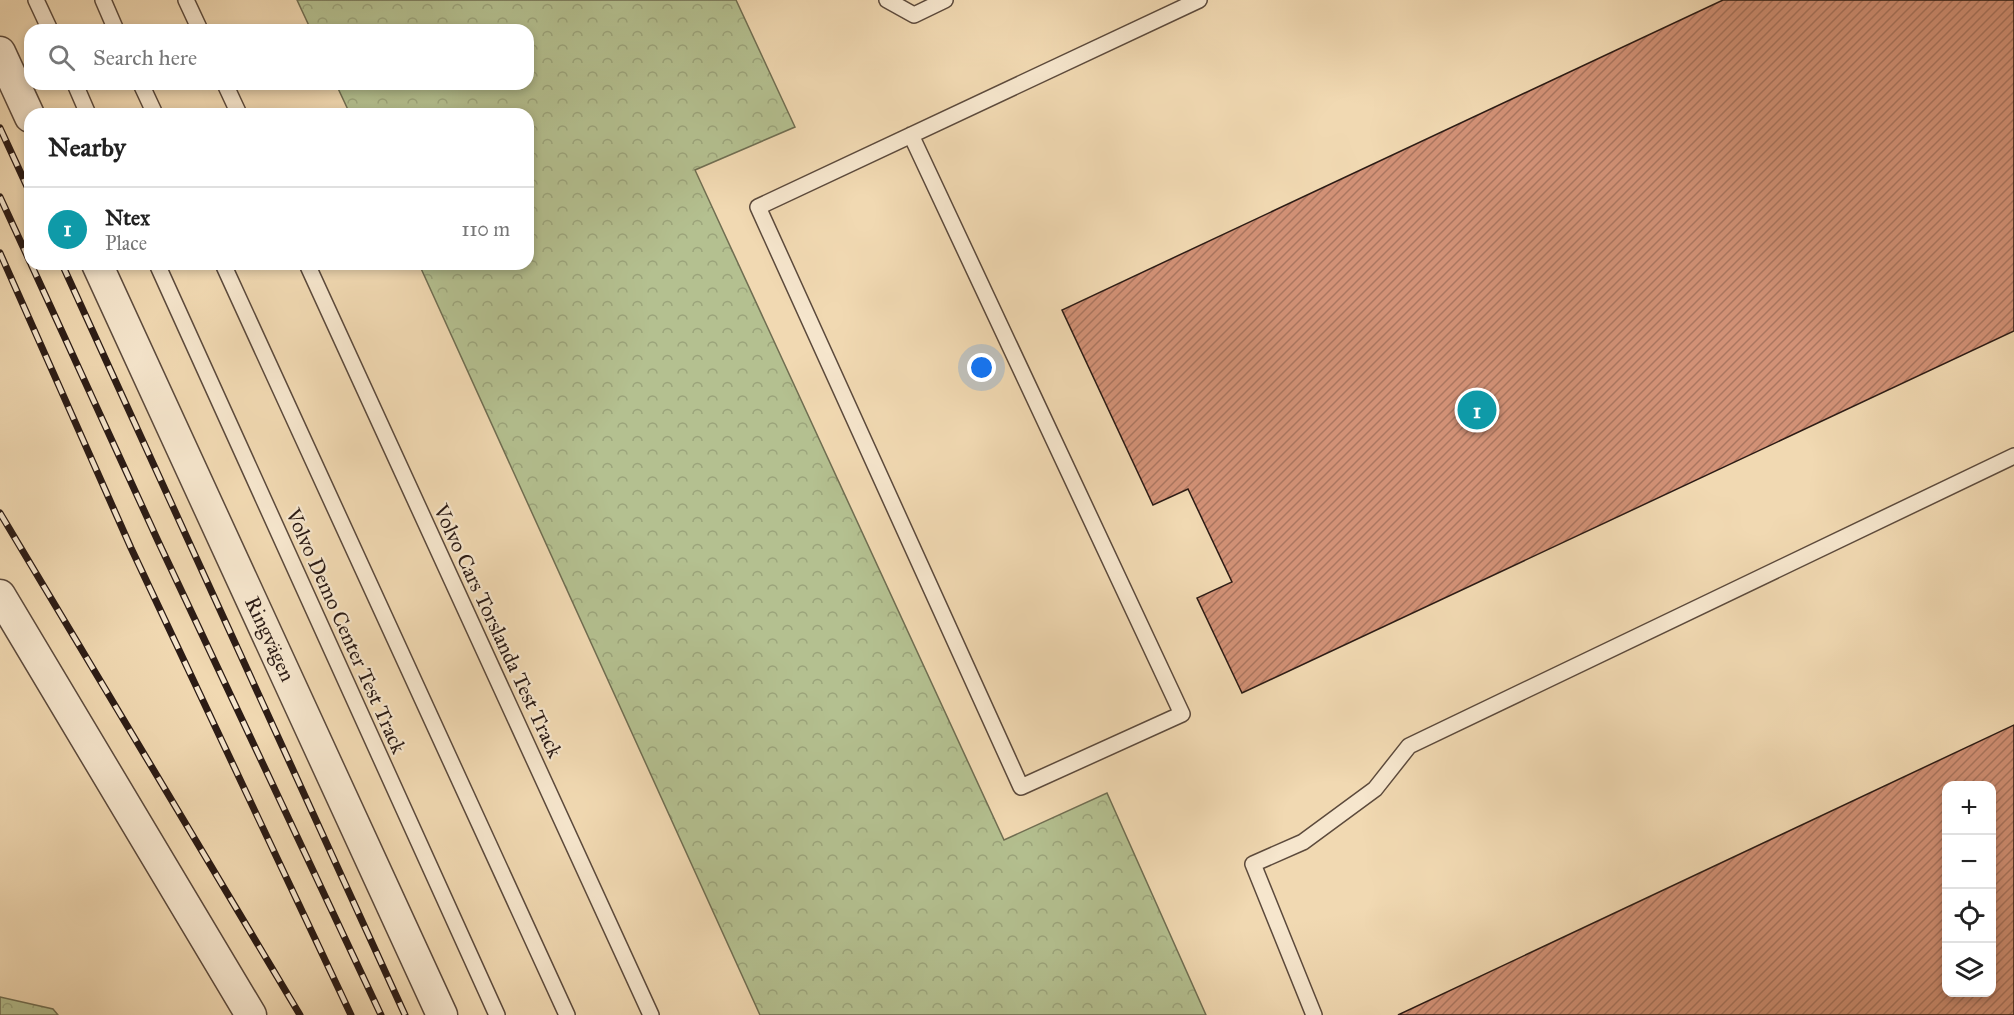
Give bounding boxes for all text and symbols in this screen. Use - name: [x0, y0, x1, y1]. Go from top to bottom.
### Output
- search box: [24, 24, 534, 90]
- icon: search: [45, 41, 78, 74]
- text: Search here: [93, 44, 197, 71]
- text: Nearby: [48, 131, 126, 163]
- text: Ntex: [105, 204, 150, 231]
- text: 1: [64, 217, 71, 241]
- text: 110 m: [462, 217, 510, 241]
- text: Place: [105, 231, 147, 255]
- your location: [967, 353, 996, 382]
- pin: 1: [1458, 388, 1496, 432]
- street label: Volvo Cars Torslanda Test Track: [427, 499, 568, 762]
- street label: Volvo Demo Center Test Track: [280, 503, 412, 758]
- street label: Ringvägen: [239, 592, 301, 686]
- map controls: [1942, 781, 1996, 997]
- button: +: [1942, 781, 1996, 835]
- button: −: [1942, 835, 1996, 889]
- button: locate: [1942, 889, 1996, 943]
- button: layers: [1942, 943, 1996, 997]

